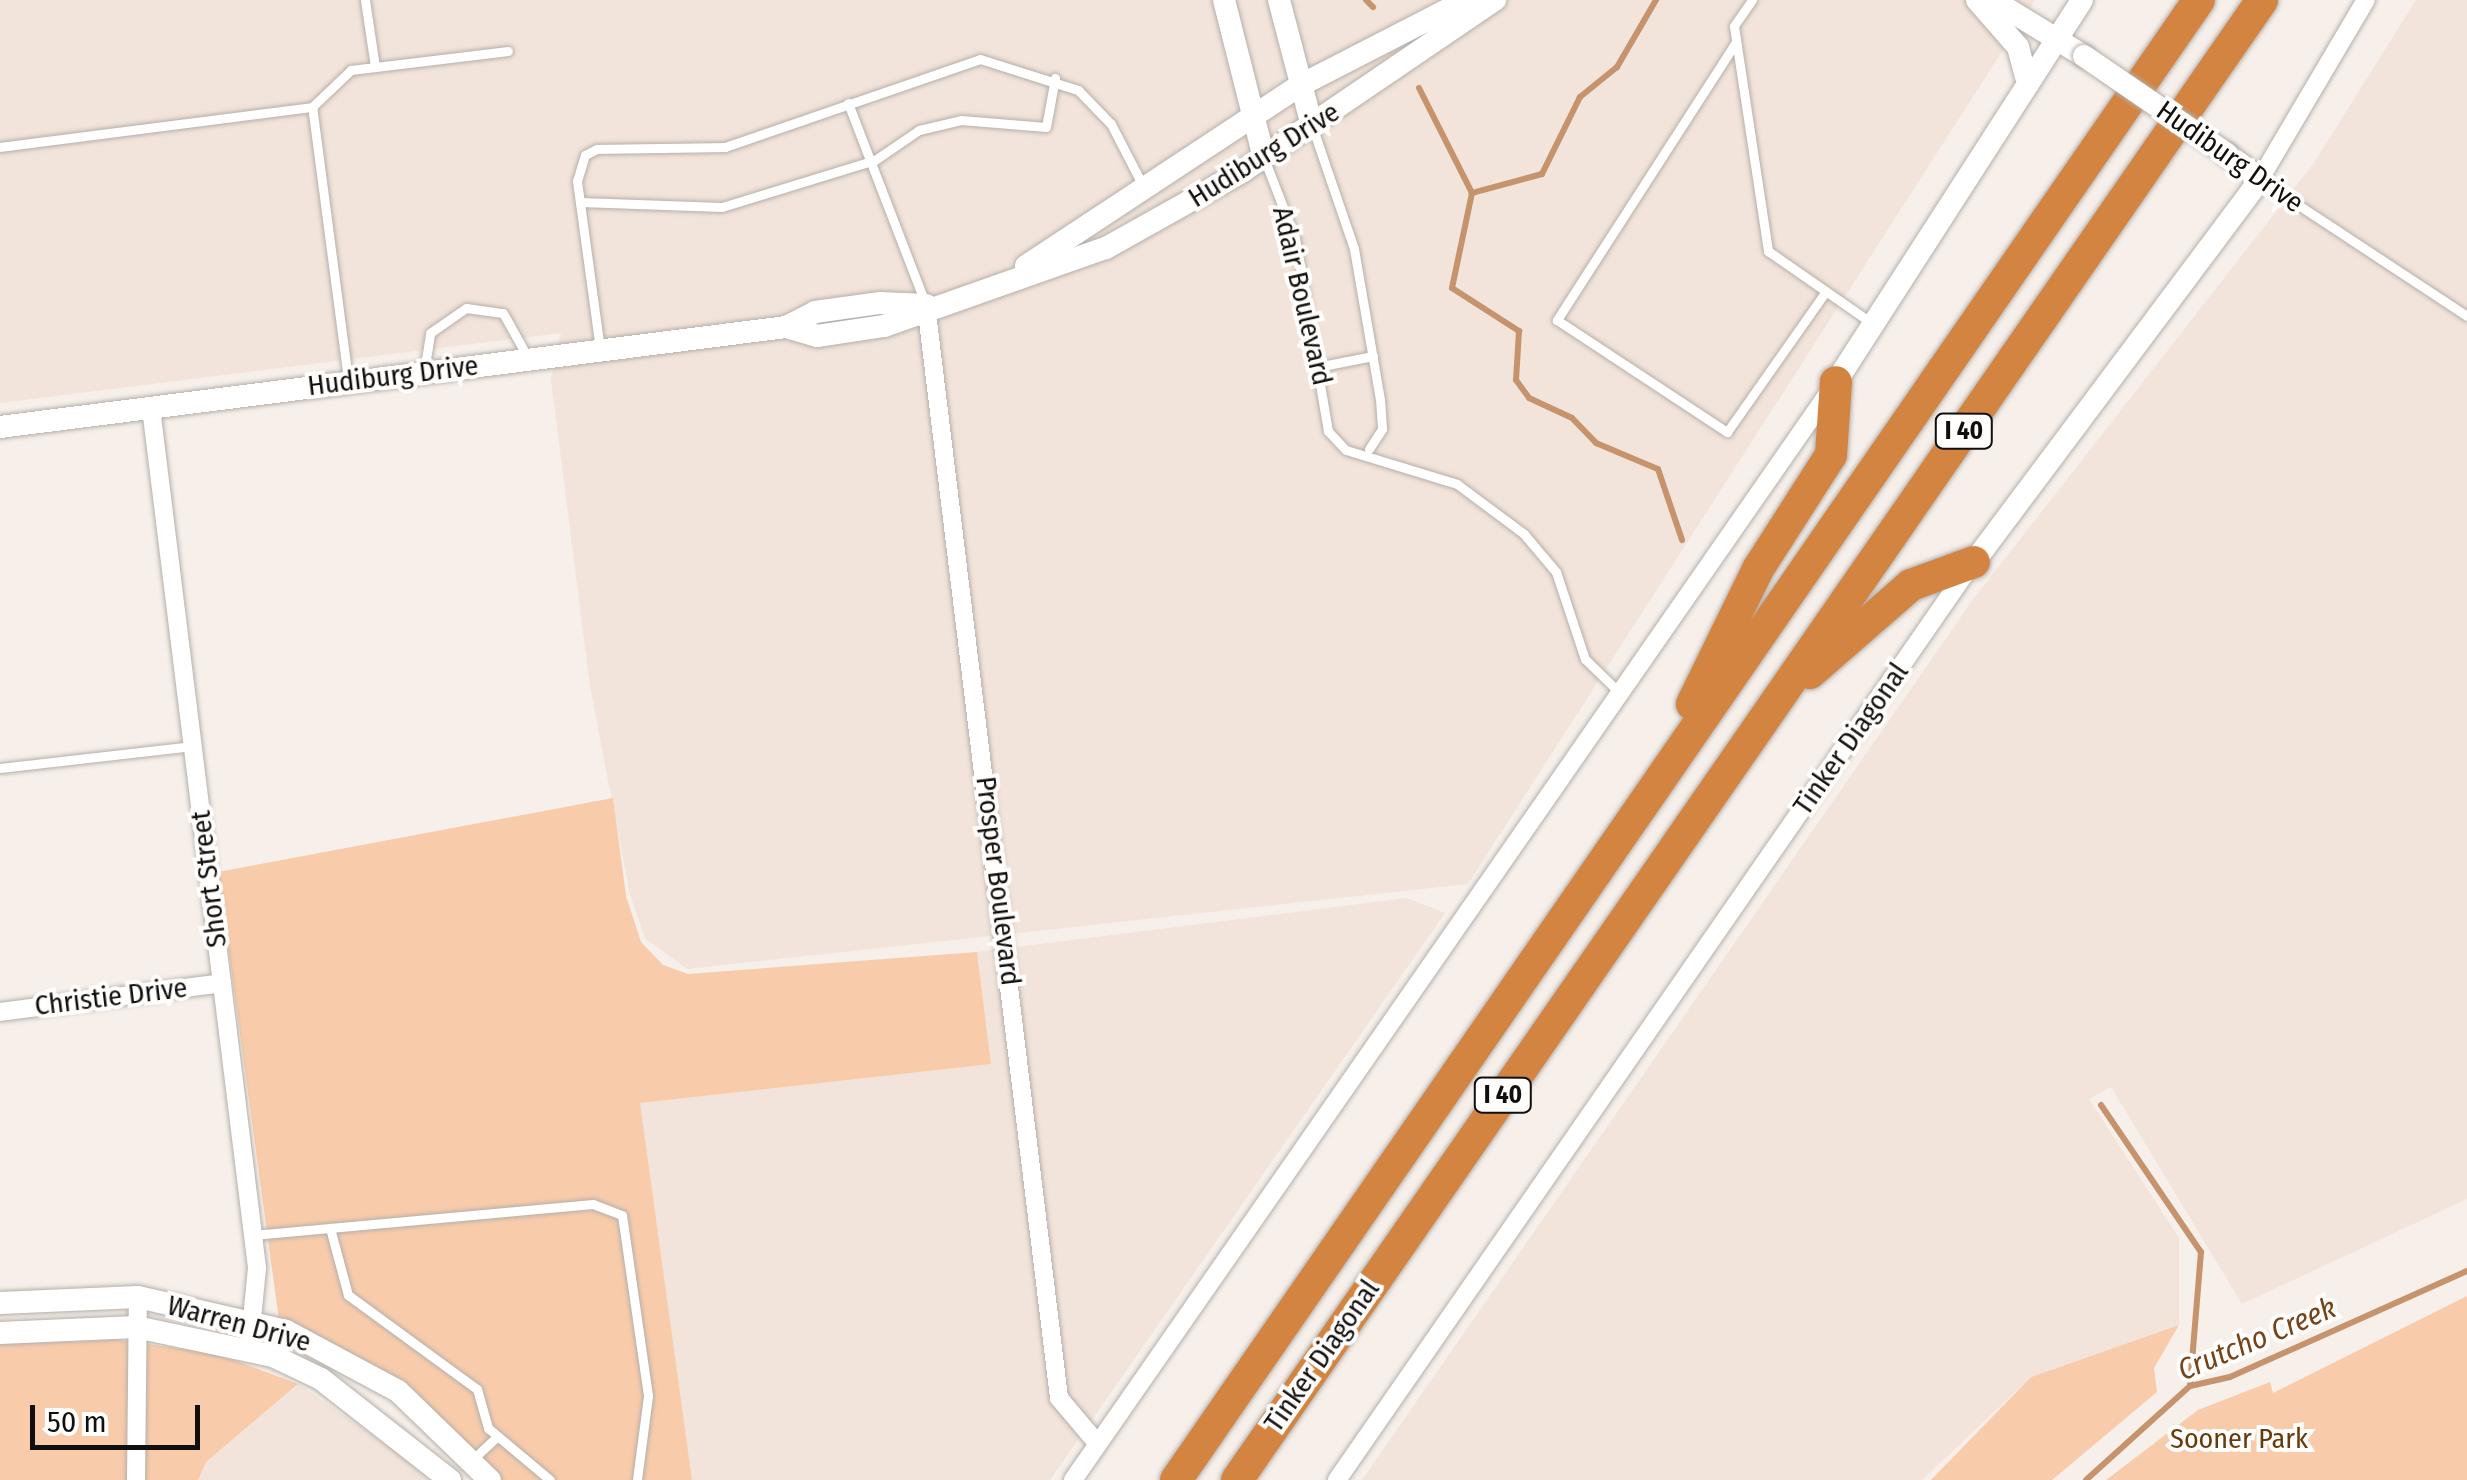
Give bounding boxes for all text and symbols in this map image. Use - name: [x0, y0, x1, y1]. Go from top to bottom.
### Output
- street label: Hudiburg Drive: [2150, 94, 2310, 220]
- street label: Hudiburg Drive: [1182, 95, 1346, 215]
- street label: Adair Boulevard: [1265, 203, 1339, 389]
- street label: Hudiburg Drive: [306, 349, 480, 403]
- road number: I 40: [1934, 411, 1994, 451]
- street label: Tinker Diagonal: [1786, 657, 1916, 821]
- street label: Prosper Boulevard: [969, 775, 1027, 987]
- street label: Short Street: [184, 809, 234, 949]
- street label: Christie Drive: [33, 971, 189, 1023]
- road number: I 40: [1473, 1075, 1533, 1115]
- street label: Tinker Diagonal: [1257, 1274, 1387, 1438]
- street label: Warren Drive: [164, 1289, 314, 1359]
- water label: Crutcho Creek: [2172, 1290, 2342, 1388]
- scale bar: [35, 1385, 205, 1447]
- text: 50 m: [47, 1404, 107, 1440]
- park label: Sooner Park: [2170, 1422, 2308, 1456]

